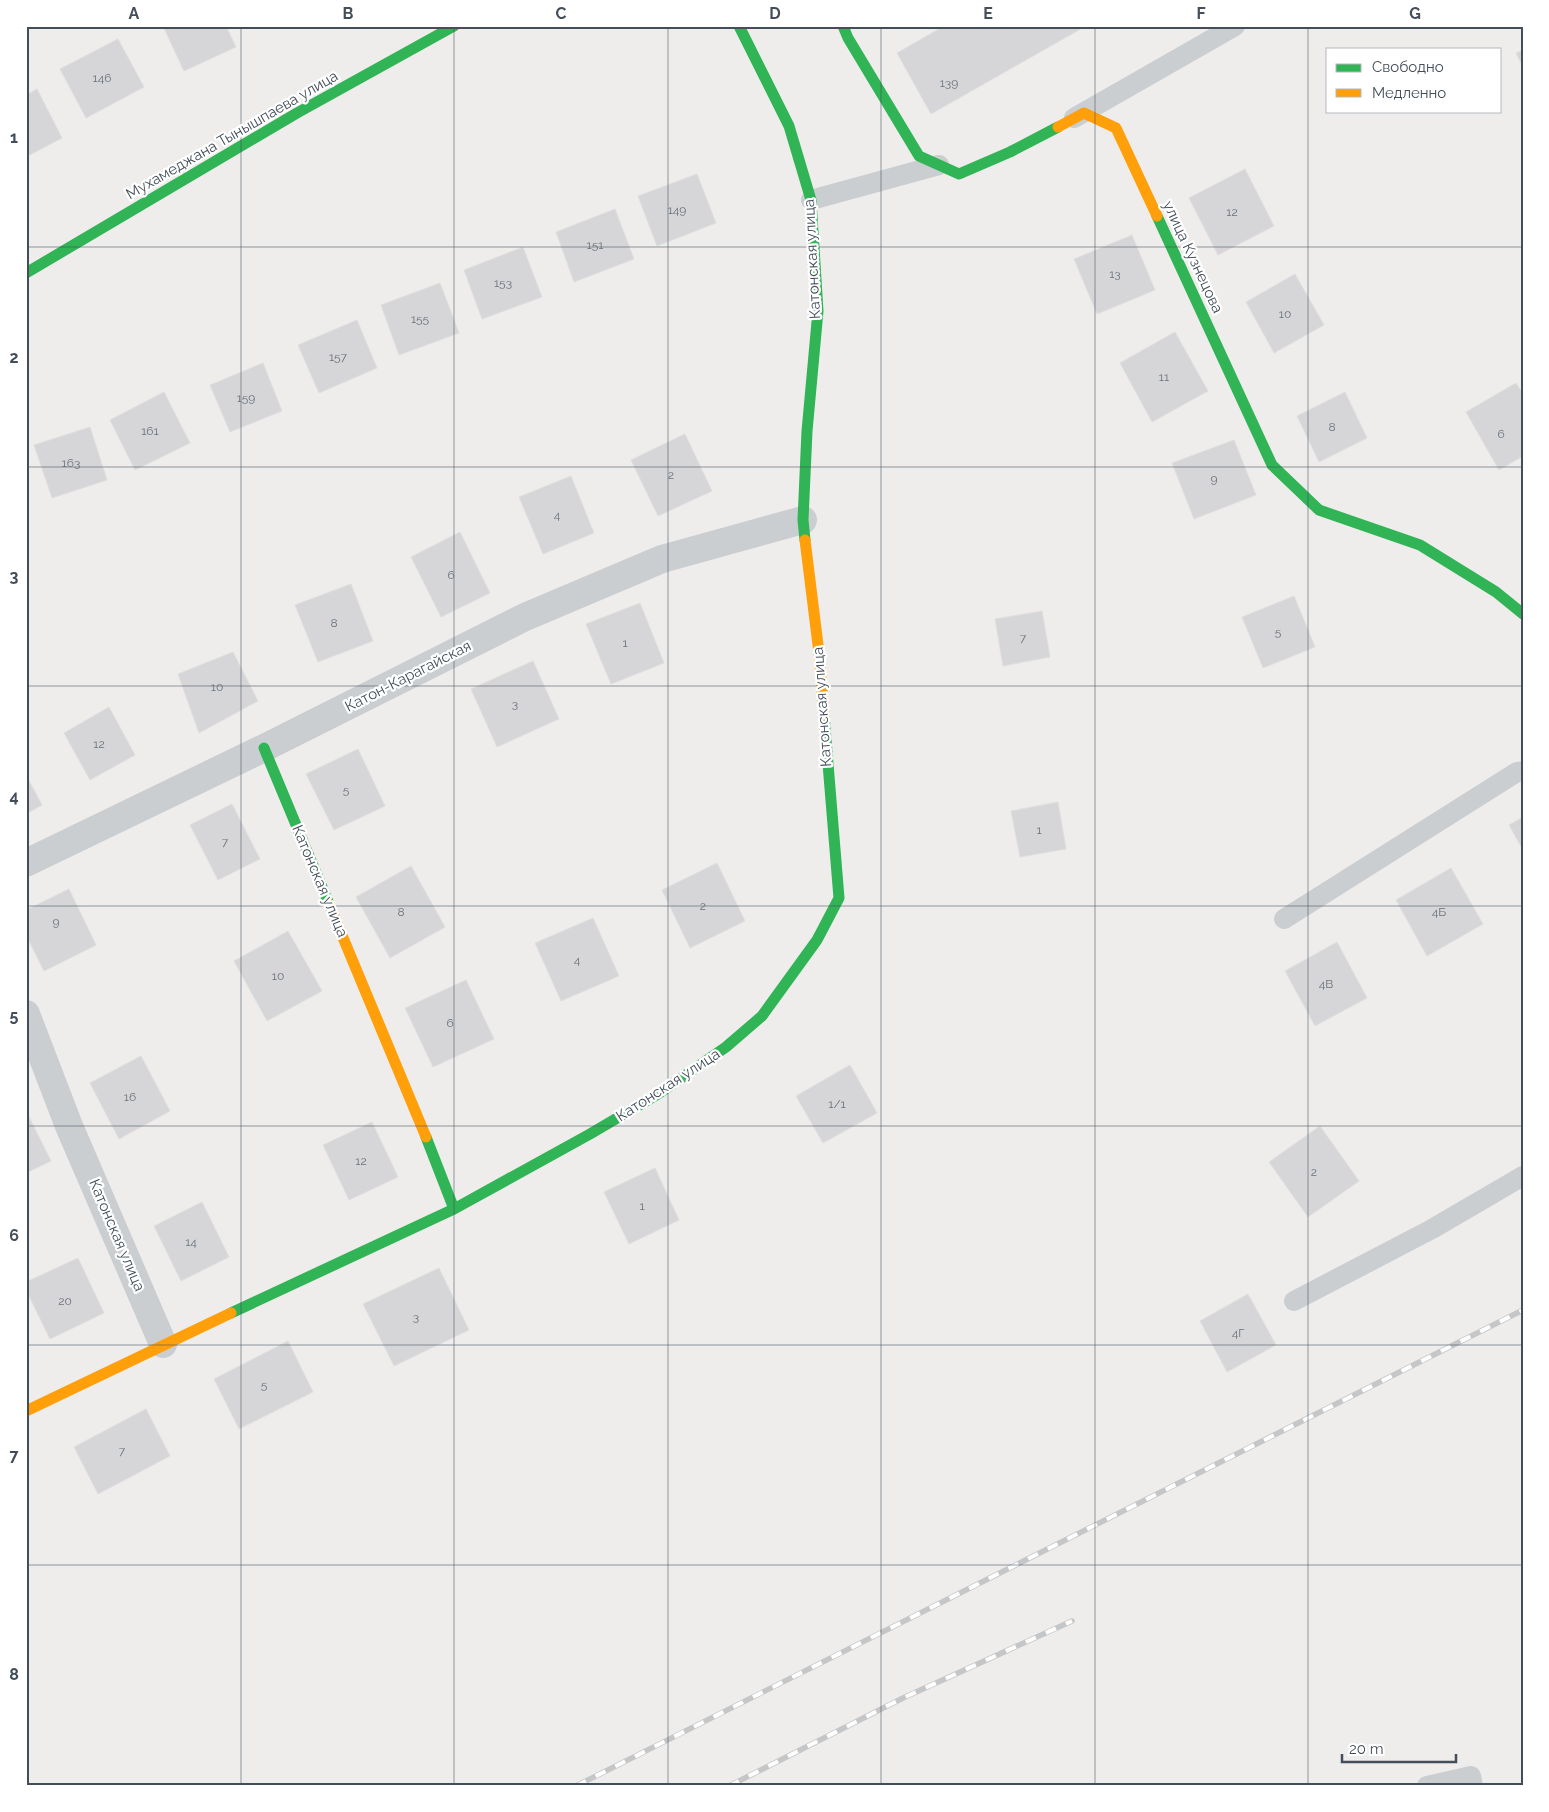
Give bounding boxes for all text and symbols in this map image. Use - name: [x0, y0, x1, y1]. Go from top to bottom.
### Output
- text: A: [129, 4, 140, 23]
- text: B: [343, 4, 354, 23]
- text: C: [556, 4, 567, 23]
- text: D: [769, 4, 781, 23]
- text: E: [983, 4, 993, 23]
- text: F: [1196, 4, 1206, 23]
- text: G: [1409, 4, 1421, 23]
- legend: [1326, 48, 1502, 112]
- text: Свободно: [1372, 58, 1444, 76]
- street label: Мухамеджана Тынышпаева улица: [123, 67, 341, 203]
- house number: 146: [93, 71, 111, 85]
- house number: 139: [940, 76, 958, 90]
- text: Медленно: [1372, 84, 1446, 102]
- text: 1: [10, 128, 18, 147]
- street label: улица Кузнецова: [1159, 198, 1227, 316]
- street label: Катонская улица: [800, 199, 824, 319]
- house number: 149: [668, 203, 686, 217]
- house number: 12: [1226, 205, 1238, 219]
- house number: 151: [587, 238, 603, 252]
- house number: 13: [1109, 267, 1121, 281]
- house number: 153: [494, 276, 512, 290]
- house number: 10: [1279, 307, 1291, 321]
- house number: 155: [411, 312, 430, 326]
- text: 2: [9, 348, 19, 367]
- house number: 157: [329, 350, 348, 364]
- house number: 11: [1159, 370, 1169, 384]
- house number: 159: [237, 391, 255, 405]
- house number: 8: [1328, 420, 1336, 434]
- house number: 161: [141, 424, 159, 438]
- house number: 6: [1497, 427, 1505, 441]
- house number: 163: [62, 456, 80, 470]
- house number: 2: [668, 468, 674, 482]
- house number: 9: [1210, 472, 1218, 486]
- house number: 4: [554, 508, 561, 522]
- text: 3: [10, 567, 19, 586]
- house number: 6: [447, 568, 455, 582]
- house number: 8: [330, 616, 338, 630]
- house number: 5: [1275, 625, 1282, 639]
- house number: 7: [1020, 631, 1027, 645]
- street label: Катон-Карагайская: [342, 636, 474, 716]
- house number: 1: [622, 636, 628, 650]
- street label: Катонская улица: [809, 646, 835, 768]
- house number: 10: [211, 680, 223, 694]
- house number: 3: [512, 697, 518, 711]
- house number: 12: [93, 737, 105, 751]
- house number: 5: [343, 783, 350, 797]
- text: 4: [9, 787, 19, 806]
- street label: Катонская улица: [288, 822, 352, 940]
- house number: 1: [1036, 823, 1042, 837]
- house number: 7: [222, 835, 229, 849]
- house number: 2: [700, 899, 706, 913]
- house number: 8: [397, 905, 405, 919]
- house number: 4Б: [1432, 905, 1446, 919]
- house number: 9: [52, 915, 60, 929]
- house number: 4: [574, 953, 581, 967]
- house number: 10: [272, 969, 284, 983]
- house number: 4В: [1319, 977, 1333, 991]
- text: 5: [10, 1006, 19, 1025]
- house number: 6: [446, 1016, 454, 1030]
- street label: Катонская улица: [613, 1045, 723, 1125]
- house number: 16: [124, 1090, 136, 1104]
- house number: 1/1: [828, 1097, 846, 1111]
- house number: 12: [355, 1154, 367, 1168]
- house number: 2: [1311, 1165, 1317, 1179]
- street label: Катонская улица: [85, 1176, 149, 1294]
- house number: 1: [639, 1199, 645, 1213]
- text: 6: [9, 1226, 19, 1245]
- house number: 14: [185, 1235, 197, 1249]
- house number: 20: [58, 1294, 72, 1308]
- house number: 3: [413, 1310, 419, 1324]
- house number: 4Г: [1232, 1326, 1244, 1340]
- house number: 5: [261, 1378, 268, 1392]
- house number: 7: [119, 1444, 126, 1458]
- text: 7: [10, 1446, 19, 1465]
- text: 8: [9, 1665, 19, 1684]
- scale bar: [1342, 1732, 1455, 1764]
- text: 20 m: [1349, 1740, 1384, 1758]

